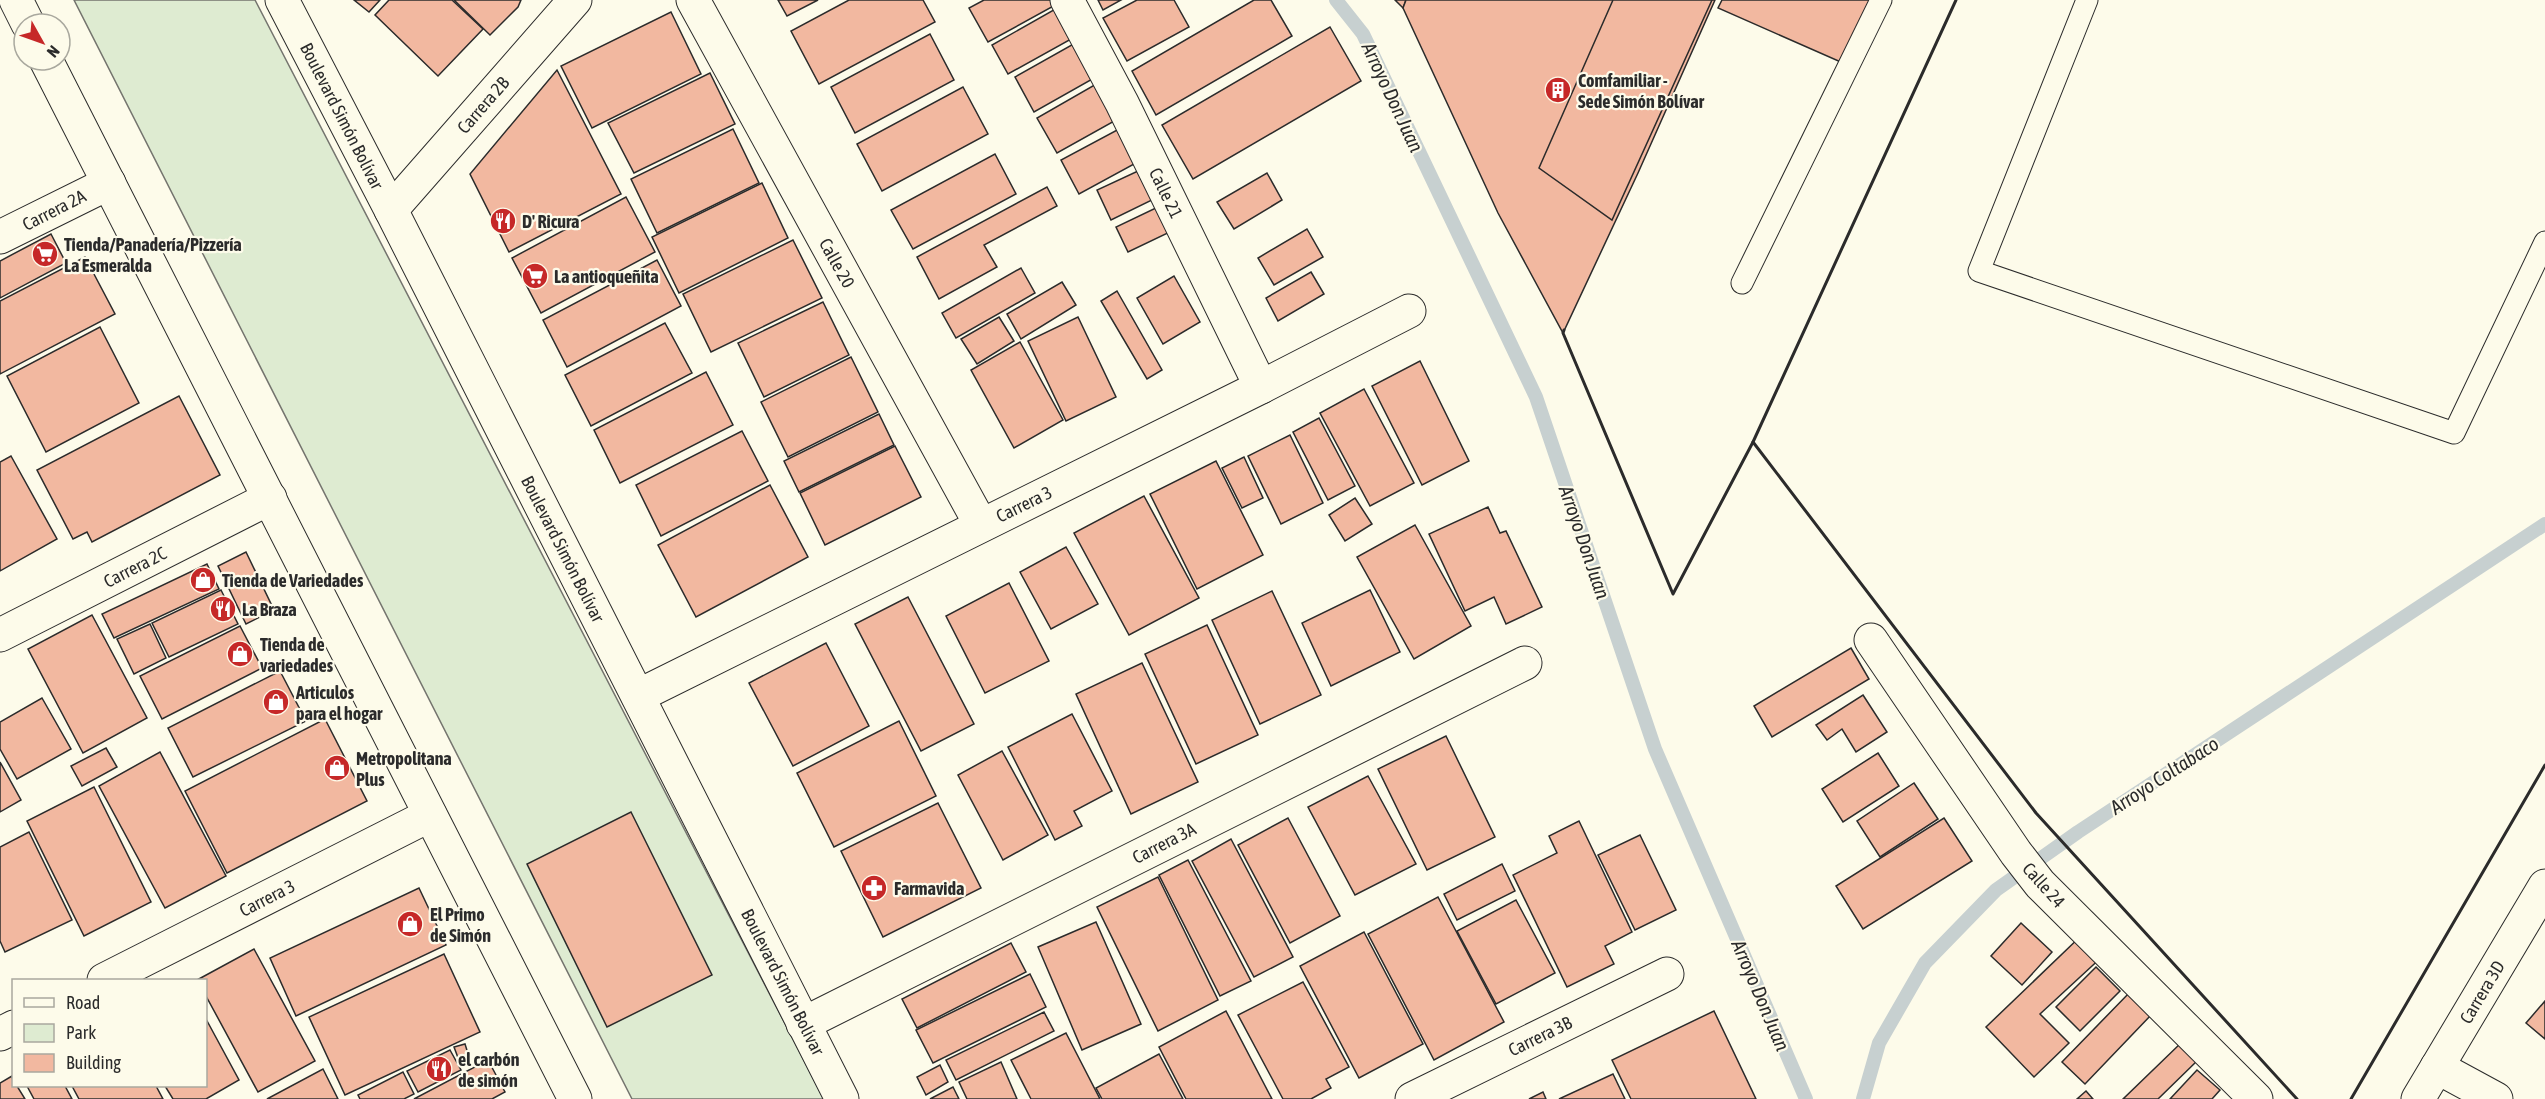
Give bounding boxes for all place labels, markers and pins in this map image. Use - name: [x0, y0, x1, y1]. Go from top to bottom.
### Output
- place label: Comfamiliar - Sede Simón Bolívar: [1578, 70, 1705, 112]
- building icon: Comfamiliar - Sede Simón Bolívar: [1543, 75, 1573, 105]
- restaurant icon: D' Ricura: [488, 206, 518, 236]
- place label: D' Ricura: [522, 211, 579, 232]
- place label: Tienda/Panadería/Pizzería La Esmeralda: [64, 234, 242, 276]
- supermarket icon: Tienda/Panadería/Pizzería La Esmeralda: [30, 239, 60, 269]
- supermarket icon: La antioqueñita: [520, 261, 550, 291]
- place label: La antioqueñita: [554, 266, 659, 287]
- shop icon: Tienda de Variedades: [188, 565, 218, 595]
- place label: Tienda de Variedades: [222, 570, 364, 591]
- restaurant icon: La Braza: [208, 594, 238, 624]
- place label: La Braza: [242, 599, 297, 620]
- place label: Tienda de variedades: [260, 634, 334, 676]
- shop icon: Tienda de variedades: [225, 639, 255, 669]
- place label: Articulos para el hogar: [295, 682, 383, 724]
- shop icon: Articulos para el hogar: [261, 687, 291, 717]
- place label: Metropolitana Plus: [356, 748, 452, 790]
- shop icon: Metropolitana Plus: [322, 753, 352, 783]
- pharmacy icon: Farmavida: [859, 873, 889, 903]
- place label: Farmavida: [894, 878, 964, 899]
- place label: El Primo de Simón: [430, 904, 491, 946]
- shop icon: El Primo de Simón: [395, 909, 425, 939]
- place label: el carbón de simón: [458, 1049, 520, 1091]
- restaurant icon: el carbón de simón: [424, 1054, 454, 1084]

